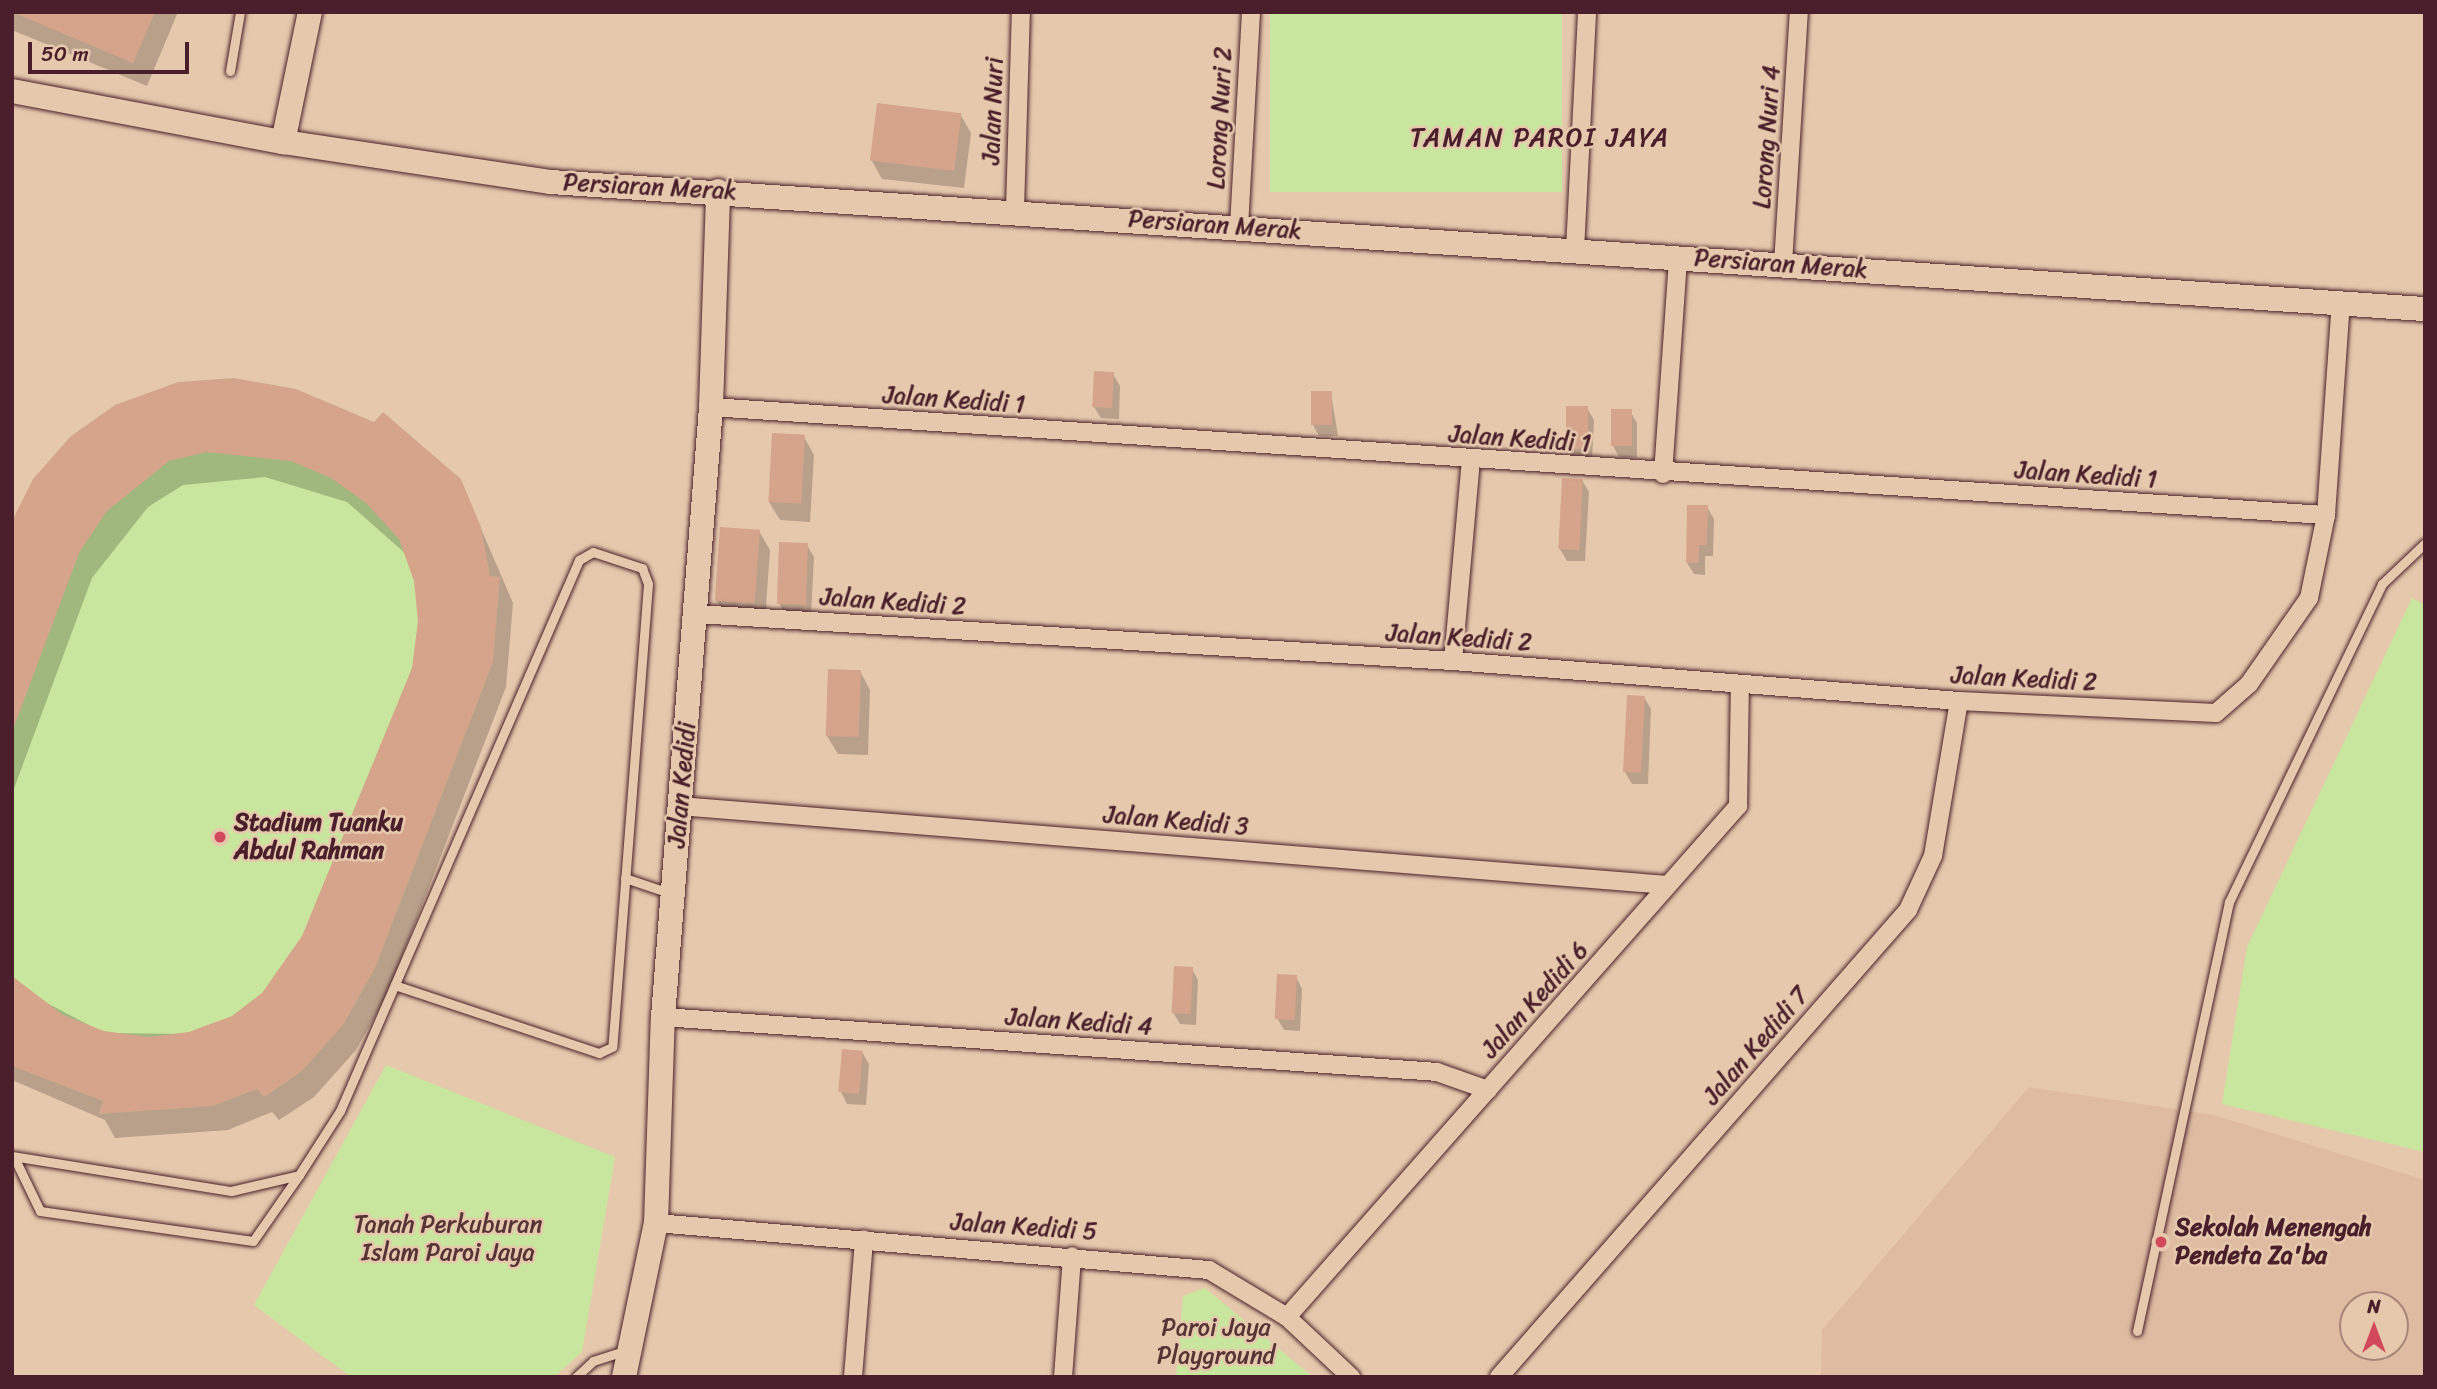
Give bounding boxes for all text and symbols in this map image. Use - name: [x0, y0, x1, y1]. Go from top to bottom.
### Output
- scale bar: [32, 28, 192, 72]
- text: 50 m: [41, 35, 89, 73]
- street label: Lorong Nuri 2: [1202, 46, 1238, 190]
- street label: Jalan Nuri: [977, 57, 1009, 165]
- street label: Lorong Nuri 4: [1748, 64, 1786, 210]
- district label: TAMAN PAROI JAYA: [1413, 122, 1667, 154]
- street label: Persiaran Merak: [562, 168, 738, 206]
- street label: Persiaran Merak: [1127, 205, 1303, 245]
- street label: Persiaran Merak: [1693, 244, 1869, 284]
- street label: Jalan Kedidi 1: [881, 381, 1027, 419]
- street label: Jalan Kedidi 1: [1447, 420, 1593, 458]
- street label: Jalan Kedidi 1: [2013, 456, 2159, 494]
- street label: Jalan Kedidi 2: [819, 583, 967, 621]
- street label: Jalan Kedidi 2: [1385, 619, 1533, 657]
- street label: Jalan Kedidi 2: [1950, 661, 2098, 697]
- street label: Jalan Kedidi: [662, 721, 702, 849]
- street label: Jalan Kedidi 3: [1102, 800, 1250, 842]
- place label: Stadium Tuanku Abdul Rahman: [234, 809, 403, 865]
- marker: Stadium Tuanku Abdul Rahman: [212, 829, 228, 845]
- street label: Jalan Kedidi 6: [1475, 936, 1595, 1064]
- street label: Jalan Kedidi 7: [1697, 981, 1815, 1111]
- street label: Jalan Kedidi 4: [1004, 1002, 1154, 1042]
- street label: Jalan Kedidi 5: [949, 1207, 1099, 1247]
- park label: Tanah Perkuburan Islam Paroi Jaya: [353, 1211, 543, 1267]
- place label: Sekolah Menengah Pendeta Za'ba: [2175, 1214, 2372, 1270]
- marker: Sekolah Menengah Pendeta Za'ba: [2153, 1234, 2169, 1250]
- text: N: [2367, 1290, 2381, 1323]
- north arrow: [2339, 1291, 2409, 1361]
- park label: Paroi Jaya Playground: [1157, 1314, 1275, 1370]

